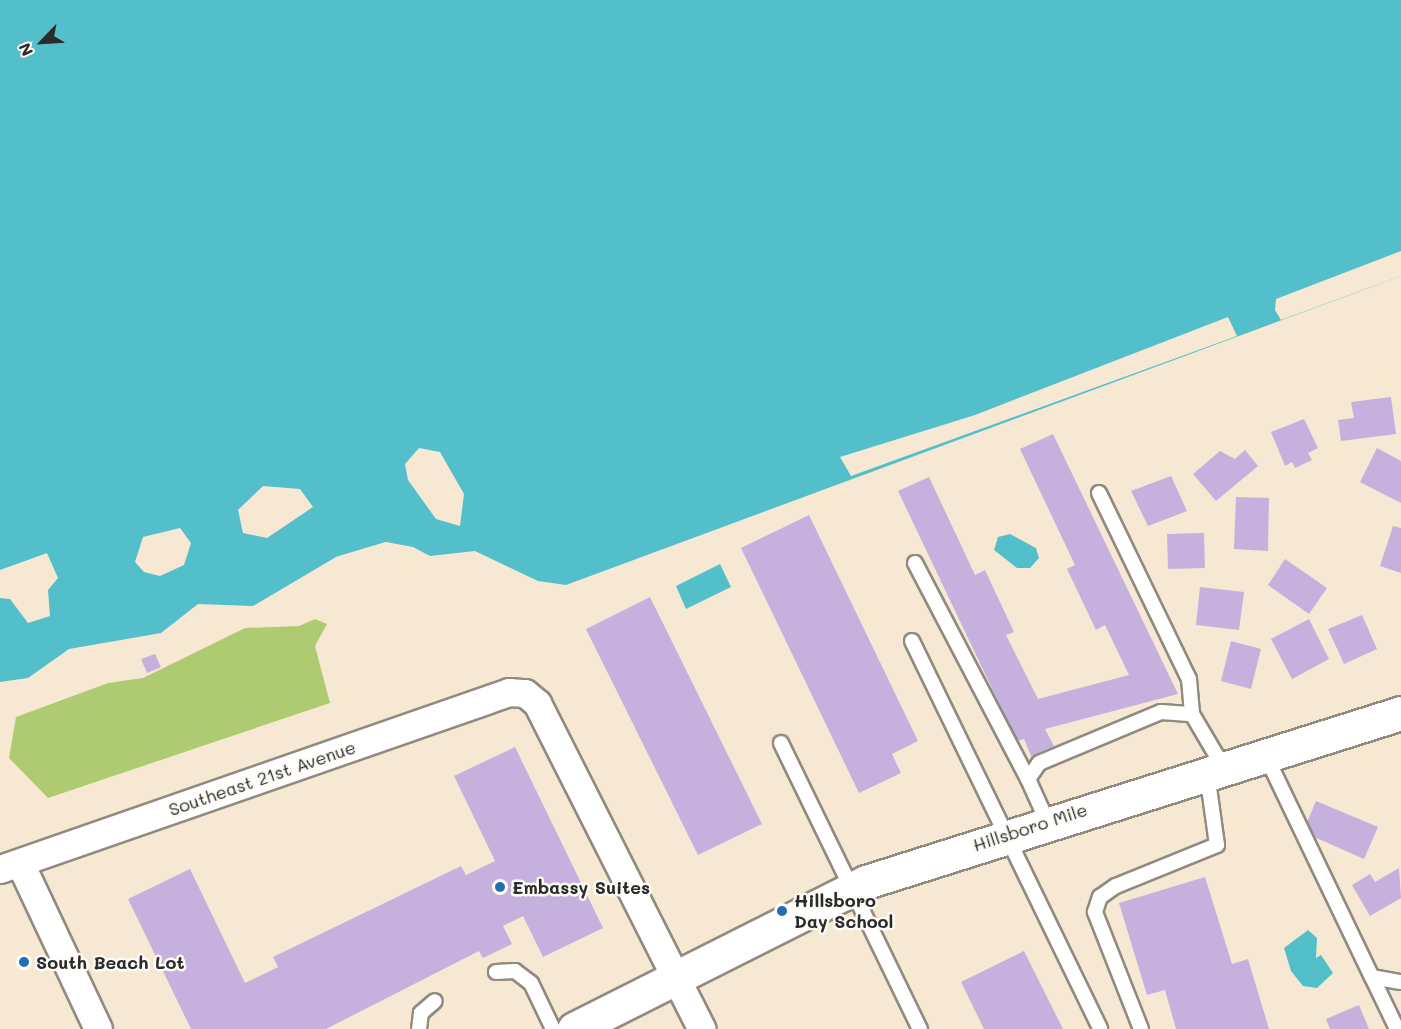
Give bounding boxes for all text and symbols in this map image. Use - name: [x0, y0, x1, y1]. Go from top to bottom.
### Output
- north arrow: [12, 12, 72, 72]
- text: N: [13, 40, 37, 60]
- street label: Southeast 21st Avenue: [166, 736, 358, 820]
- street label: Hillsboro Mile: [970, 798, 1090, 856]
- place label: Embassy Suites: [512, 876, 650, 898]
- marker: Embassy Suites: [493, 880, 507, 894]
- place label: Hillsboro Day School: [794, 890, 893, 932]
- marker: Hillsboro Day School: [775, 904, 789, 918]
- place label: South Beach Lot: [36, 951, 184, 973]
- marker: South Beach Lot: [17, 955, 31, 969]

